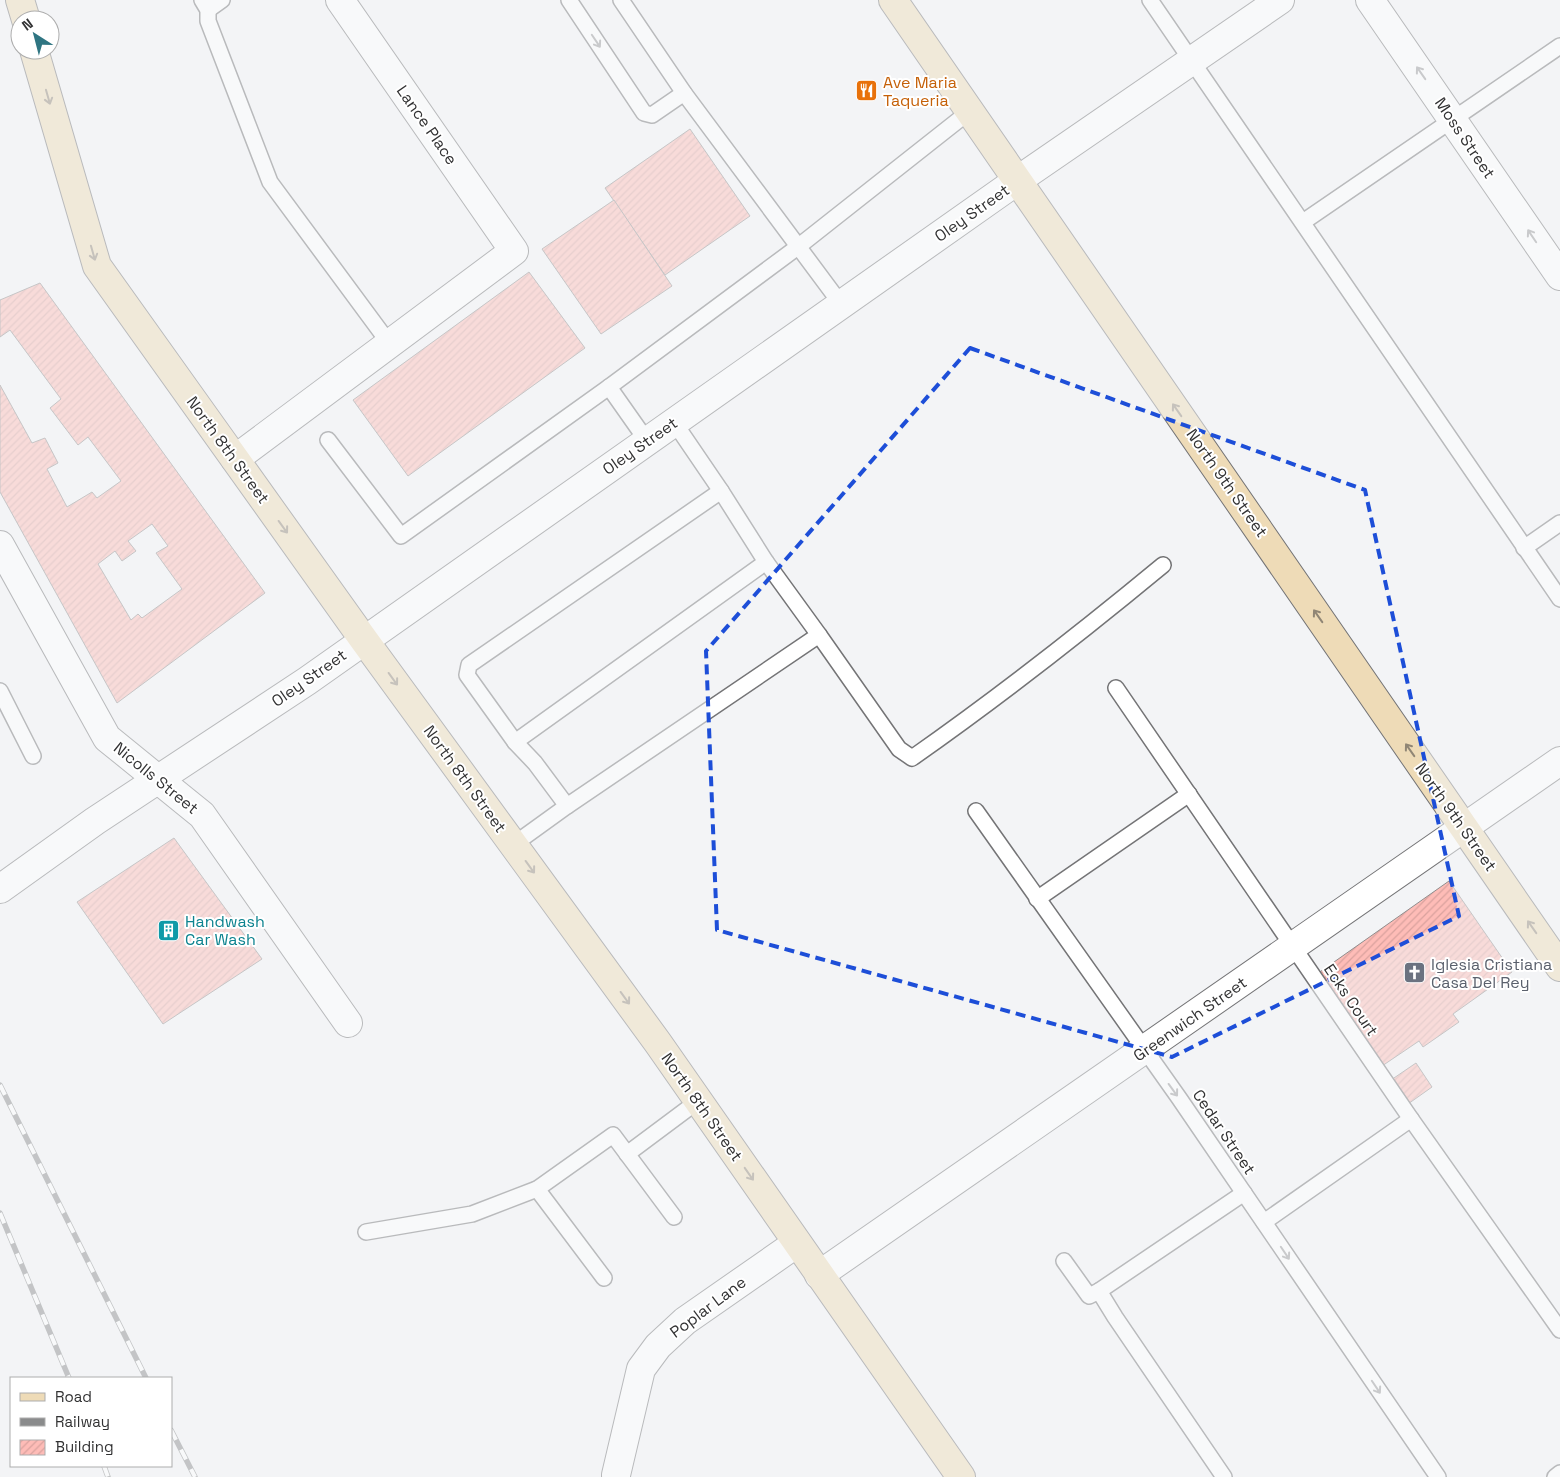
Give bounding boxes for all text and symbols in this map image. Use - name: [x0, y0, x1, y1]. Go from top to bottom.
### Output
- north arrow: [10, 10, 60, 60]
- text: N: [18, 14, 36, 35]
- one-way arrow: [591, 33, 601, 47]
- one-way arrow: [1416, 67, 1426, 81]
- place label: Ave Maria Taqueria: [883, 72, 957, 111]
- restaurant icon: Ave Maria Taqueria: [855, 79, 879, 103]
- street label: Lance Place: [392, 81, 462, 169]
- one-way arrow: [44, 88, 53, 104]
- street label: Moss Street: [1430, 93, 1500, 183]
- street label: Oley Street: [930, 179, 1014, 247]
- one-way arrow: [1527, 229, 1538, 243]
- one-way arrow: [88, 245, 98, 261]
- street label: North 8th Street: [182, 392, 274, 508]
- one-way arrow: [1172, 404, 1182, 418]
- street label: Oley Street: [598, 412, 682, 480]
- street label: North 9th Street: [1182, 425, 1272, 541]
- one-way arrow: [278, 520, 288, 534]
- one-way arrow: [1313, 610, 1323, 624]
- street label: Oley Street: [267, 644, 351, 712]
- one-way arrow: [387, 672, 398, 685]
- street label: North 8th Street: [419, 721, 511, 837]
- street label: Nicolls Street: [109, 737, 203, 819]
- one-way arrow: [1405, 743, 1415, 757]
- street label: North 9th Street: [1411, 759, 1501, 875]
- one-way arrow: [524, 860, 535, 873]
- place label: Handwash Car Wash: [185, 911, 265, 950]
- building icon: Handwash Car Wash: [157, 918, 181, 942]
- one-way arrow: [1527, 920, 1537, 934]
- place label: Iglesia Cristiana Casa Del Rey: [1431, 954, 1552, 993]
- street label: Ecks Court: [1319, 960, 1383, 1040]
- church icon: Iglesia Cristiana Casa Del Rey: [1403, 961, 1427, 985]
- street label: Greenwich Street: [1129, 972, 1251, 1066]
- one-way arrow: [620, 991, 630, 1005]
- street label: North 8th Street: [657, 1049, 747, 1165]
- one-way arrow: [1168, 1083, 1178, 1097]
- street label: Cedar Street: [1188, 1085, 1260, 1179]
- one-way arrow: [744, 1167, 754, 1181]
- one-way arrow: [1280, 1245, 1290, 1259]
- street label: Poplar Lane: [666, 1272, 750, 1342]
- legend: [10, 1377, 172, 1467]
- one-way arrow: [1371, 1380, 1381, 1394]
- text: Road: [55, 1387, 92, 1406]
- text: Railway: [55, 1412, 110, 1431]
- text: Building: [55, 1437, 114, 1456]

